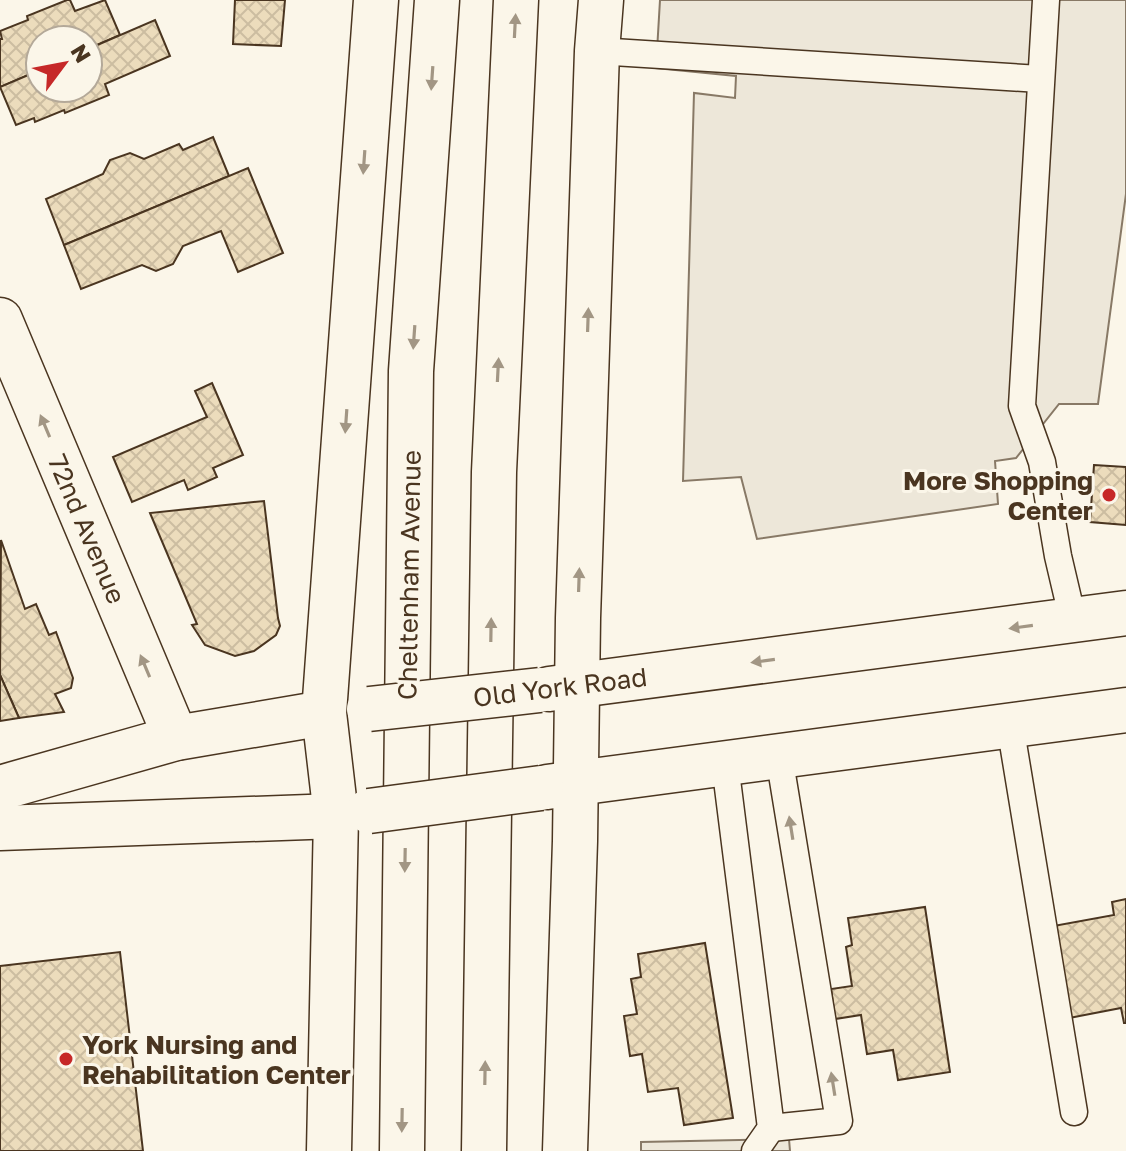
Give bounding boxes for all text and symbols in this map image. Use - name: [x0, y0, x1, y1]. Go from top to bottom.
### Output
- one-way arrow: [508, 13, 521, 38]
- north arrow: [24, 24, 104, 104]
- text: N: [66, 39, 97, 67]
- one-way arrow: [425, 66, 438, 91]
- one-way arrow: [357, 150, 370, 175]
- one-way arrow: [581, 307, 594, 332]
- one-way arrow: [407, 325, 420, 350]
- one-way arrow: [492, 357, 505, 382]
- one-way arrow: [339, 409, 352, 434]
- one-way arrow: [38, 415, 51, 438]
- street label: 72nd Avenue: [42, 450, 132, 608]
- street label: Cheltenham Avenue: [391, 450, 427, 700]
- place label: More Shopping Center: [903, 465, 1093, 526]
- marker: More Shopping Center: [1100, 486, 1118, 504]
- one-way arrow: [573, 567, 585, 592]
- one-way arrow: [485, 617, 497, 642]
- one-way arrow: [1008, 620, 1033, 633]
- one-way arrow: [138, 654, 151, 678]
- one-way arrow: [750, 655, 775, 668]
- street label: Old York Road: [471, 661, 649, 713]
- one-way arrow: [784, 815, 796, 840]
- one-way arrow: [399, 848, 412, 873]
- place label: York Nursing and Rehabilitation Center: [82, 1029, 351, 1090]
- marker: York Nursing and Rehabilitation Center: [57, 1050, 75, 1068]
- one-way arrow: [478, 1060, 491, 1085]
- one-way arrow: [827, 1071, 839, 1096]
- one-way arrow: [396, 1108, 409, 1133]

